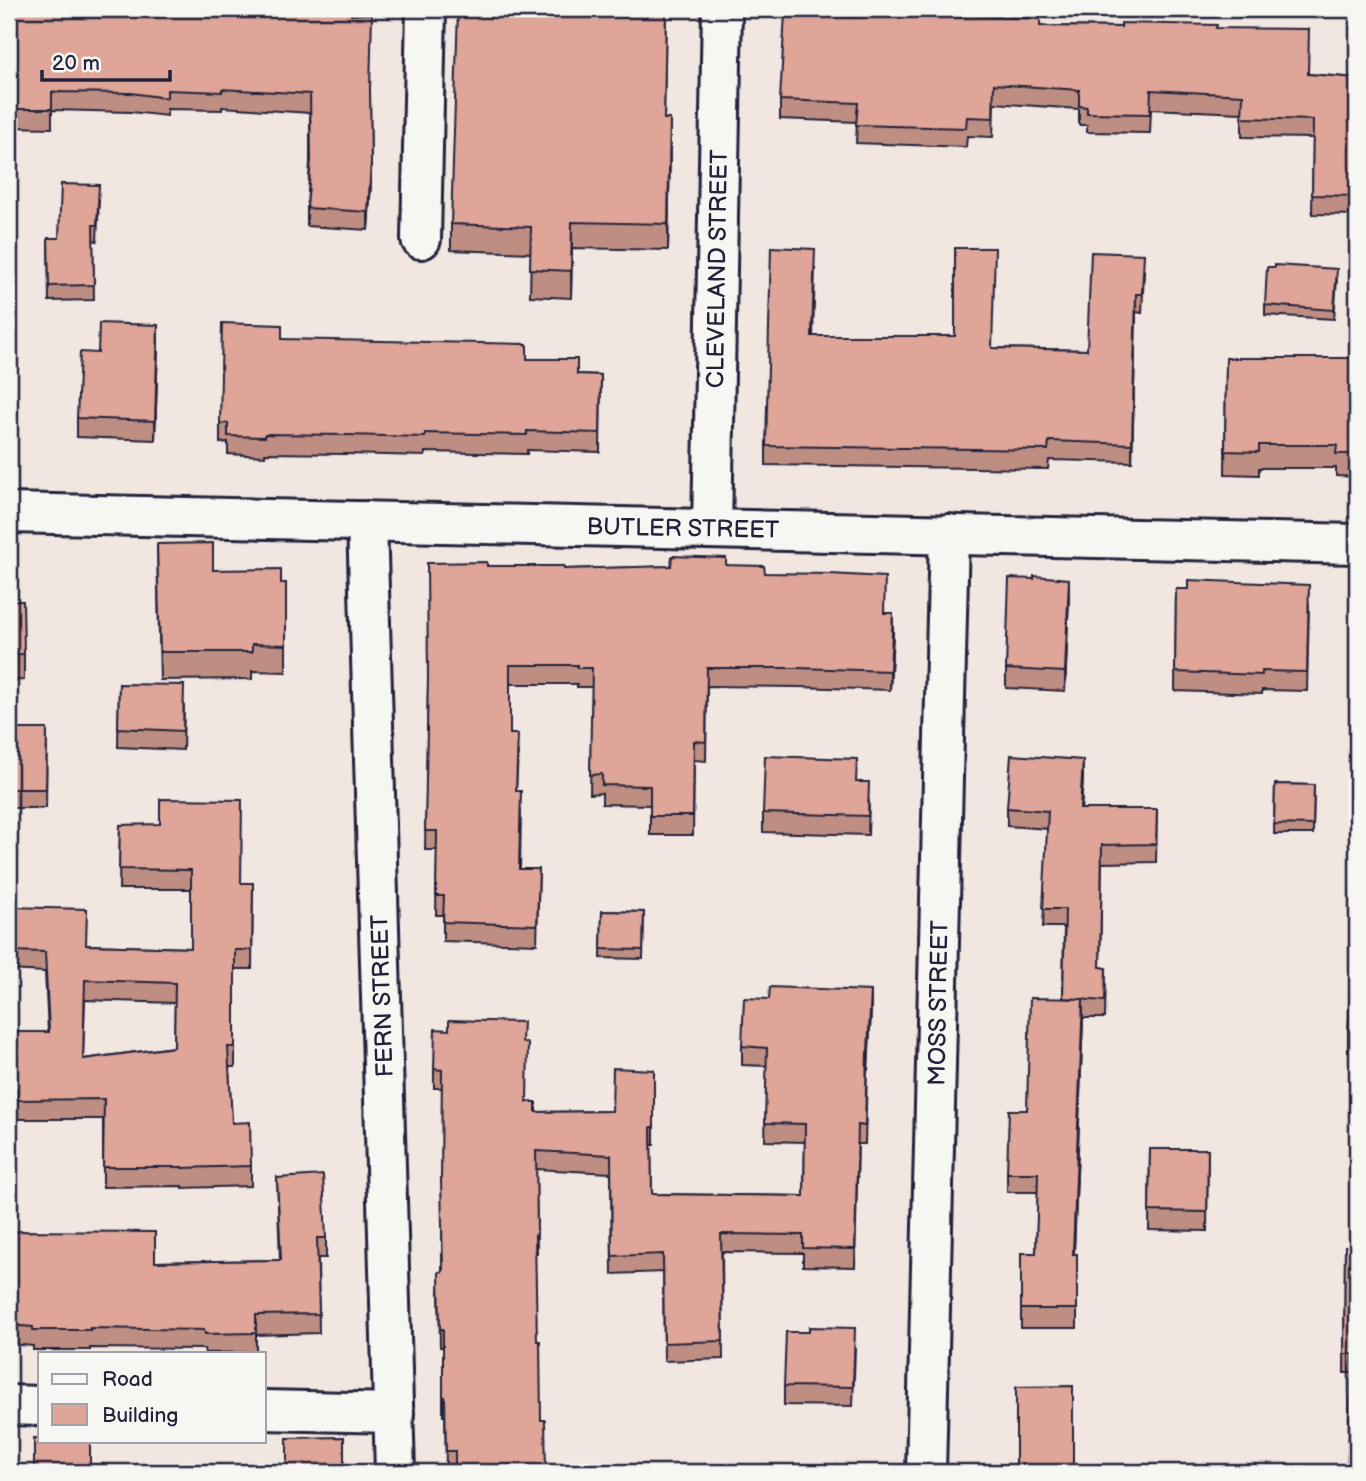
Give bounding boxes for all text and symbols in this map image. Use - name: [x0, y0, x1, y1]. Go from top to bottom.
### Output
- scale bar: [42, 38, 170, 82]
- text: 20 m: [52, 51, 100, 76]
- street label: CLEVELAND STREET: [701, 149, 734, 389]
- street label: BUTLER STREET: [586, 512, 780, 545]
- street label: FERN STREET: [365, 914, 400, 1078]
- street label: MOSS STREET: [923, 919, 954, 1086]
- legend: [38, 1352, 266, 1442]
- text: Road: [102, 1367, 153, 1392]
- text: Building: [102, 1403, 178, 1428]

